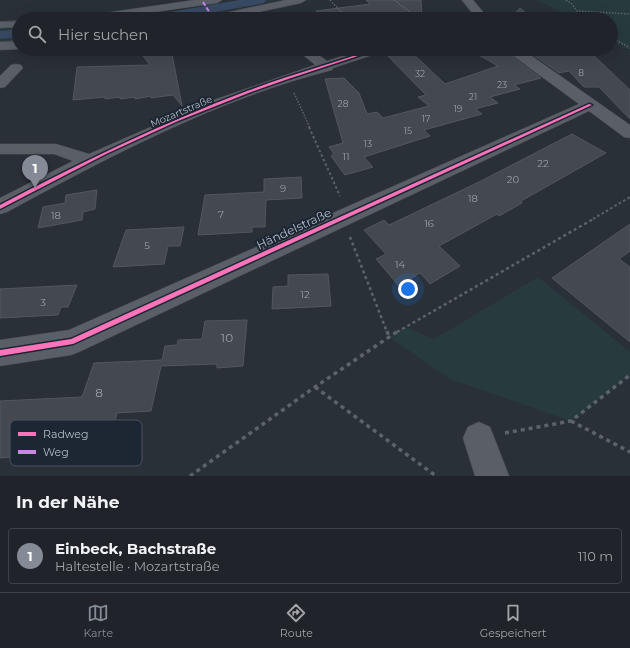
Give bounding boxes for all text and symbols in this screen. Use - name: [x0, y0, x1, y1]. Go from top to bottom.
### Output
- search box: [12, 12, 618, 56]
- icon: search: [26, 23, 48, 45]
- text: Hier suchen: [58, 25, 148, 44]
- house number: 8: [578, 67, 584, 78]
- house number: 32: [415, 68, 425, 79]
- house number: 23: [497, 79, 507, 90]
- house number: 21: [469, 91, 477, 102]
- street label: Mozartstraße: [148, 93, 214, 130]
- house number: 28: [338, 98, 349, 109]
- house number: 19: [454, 103, 463, 114]
- house number: 17: [422, 113, 430, 124]
- house number: 15: [404, 125, 412, 136]
- house number: 13: [364, 138, 372, 149]
- house number: 11: [342, 150, 350, 163]
- pin: 1: [22, 155, 48, 188]
- house number: 22: [537, 157, 549, 170]
- house number: 20: [507, 173, 520, 186]
- house number: 9: [280, 182, 286, 195]
- house number: 18: [468, 192, 478, 205]
- street label: Händelstraße: [254, 205, 334, 252]
- house number: 7: [218, 208, 224, 221]
- house number: 18: [51, 209, 61, 222]
- house number: 16: [424, 217, 434, 230]
- house number: 5: [144, 239, 150, 252]
- house number: 14: [395, 258, 405, 271]
- your location: [398, 279, 418, 299]
- house number: 12: [300, 288, 310, 301]
- house number: 3: [40, 296, 46, 309]
- house number: 10: [221, 330, 233, 345]
- house number: 8: [95, 385, 103, 400]
- legend: [10, 420, 142, 466]
- text: Radweg: [43, 427, 89, 441]
- text: Weg: [43, 445, 69, 459]
- text: In der Nähe: [16, 492, 120, 512]
- text: Einbeck, Bachstraße: [55, 539, 216, 558]
- text: 1: [27, 548, 33, 564]
- text: 110 m: [578, 548, 613, 564]
- text: Haltestelle · Mozartstraße: [55, 558, 220, 574]
- tab: Karte: [83, 602, 113, 640]
- tab: Route: [280, 602, 313, 640]
- tab: Gespeichert: [480, 602, 547, 640]

